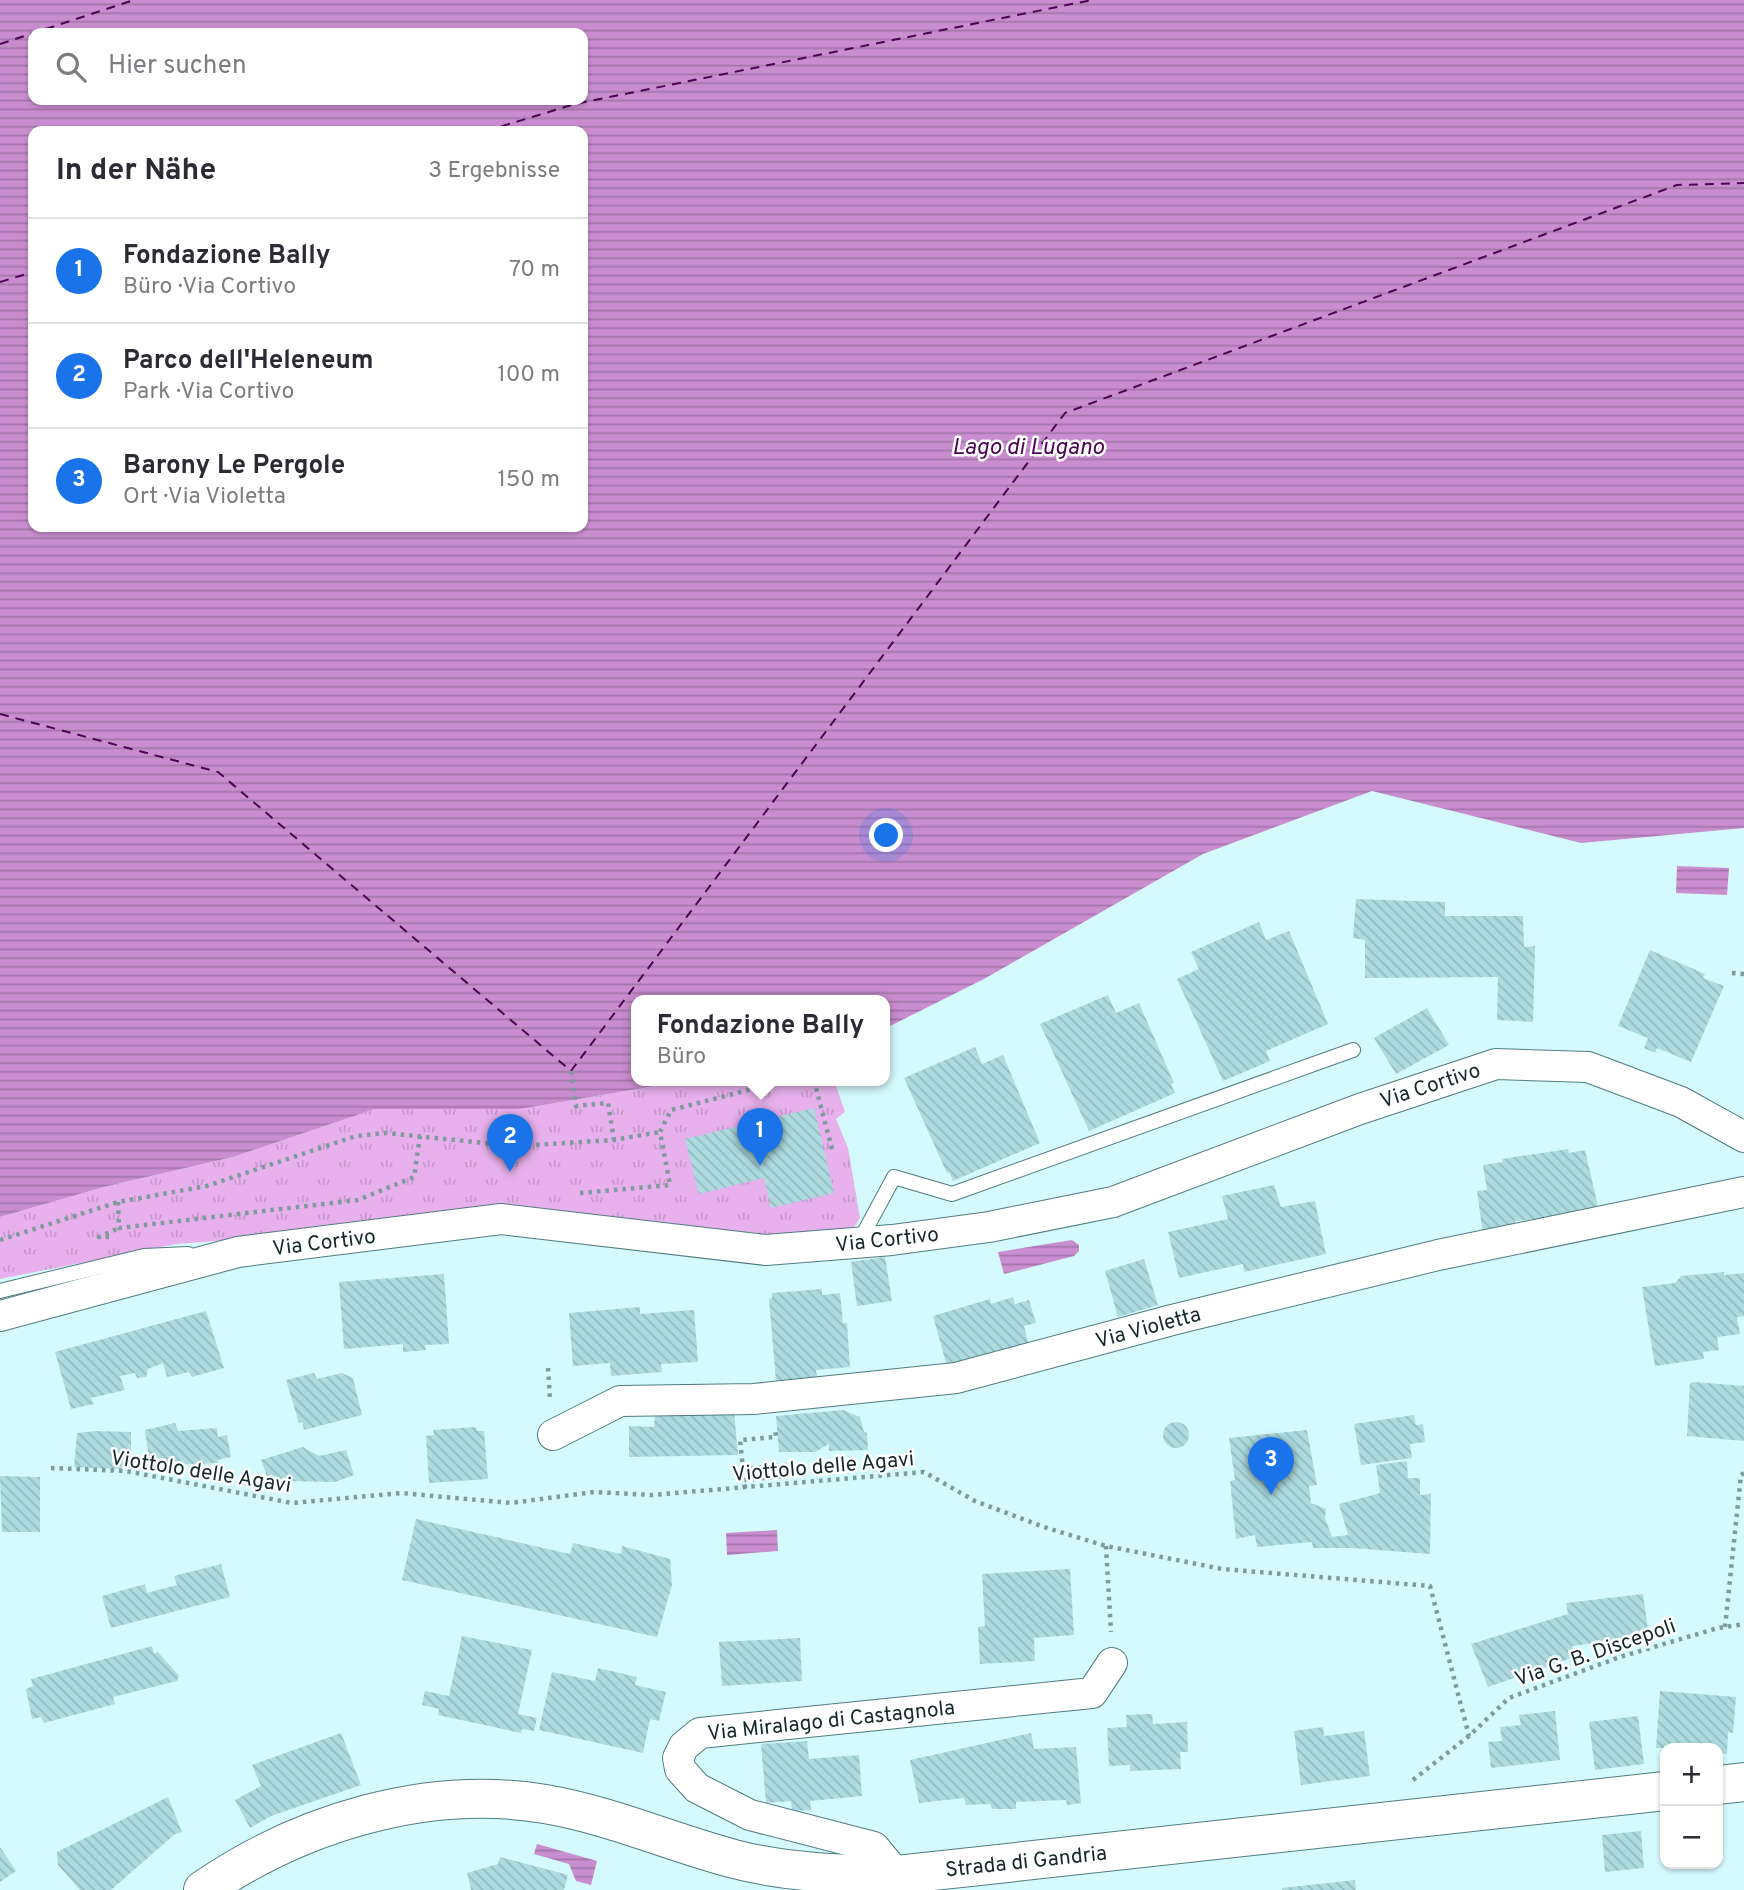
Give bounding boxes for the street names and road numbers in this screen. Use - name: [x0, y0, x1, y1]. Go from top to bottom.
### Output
- street label: Via Cortivo: [1377, 1058, 1484, 1115]
- street label: Via Cortivo: [834, 1222, 940, 1259]
- street label: Via Cortivo: [271, 1224, 377, 1263]
- street label: Via Violetta: [1093, 1301, 1204, 1355]
- street label: Viottolo delle Agavi: [109, 1445, 293, 1500]
- street label: Viottolo delle Agavi: [731, 1446, 915, 1489]
- street label: Via G. B. Discepoli: [1511, 1613, 1680, 1694]
- street label: Via Miralago di Castagnola: [706, 1695, 956, 1748]
- street label: Strada di Gandria: [944, 1841, 1108, 1884]

